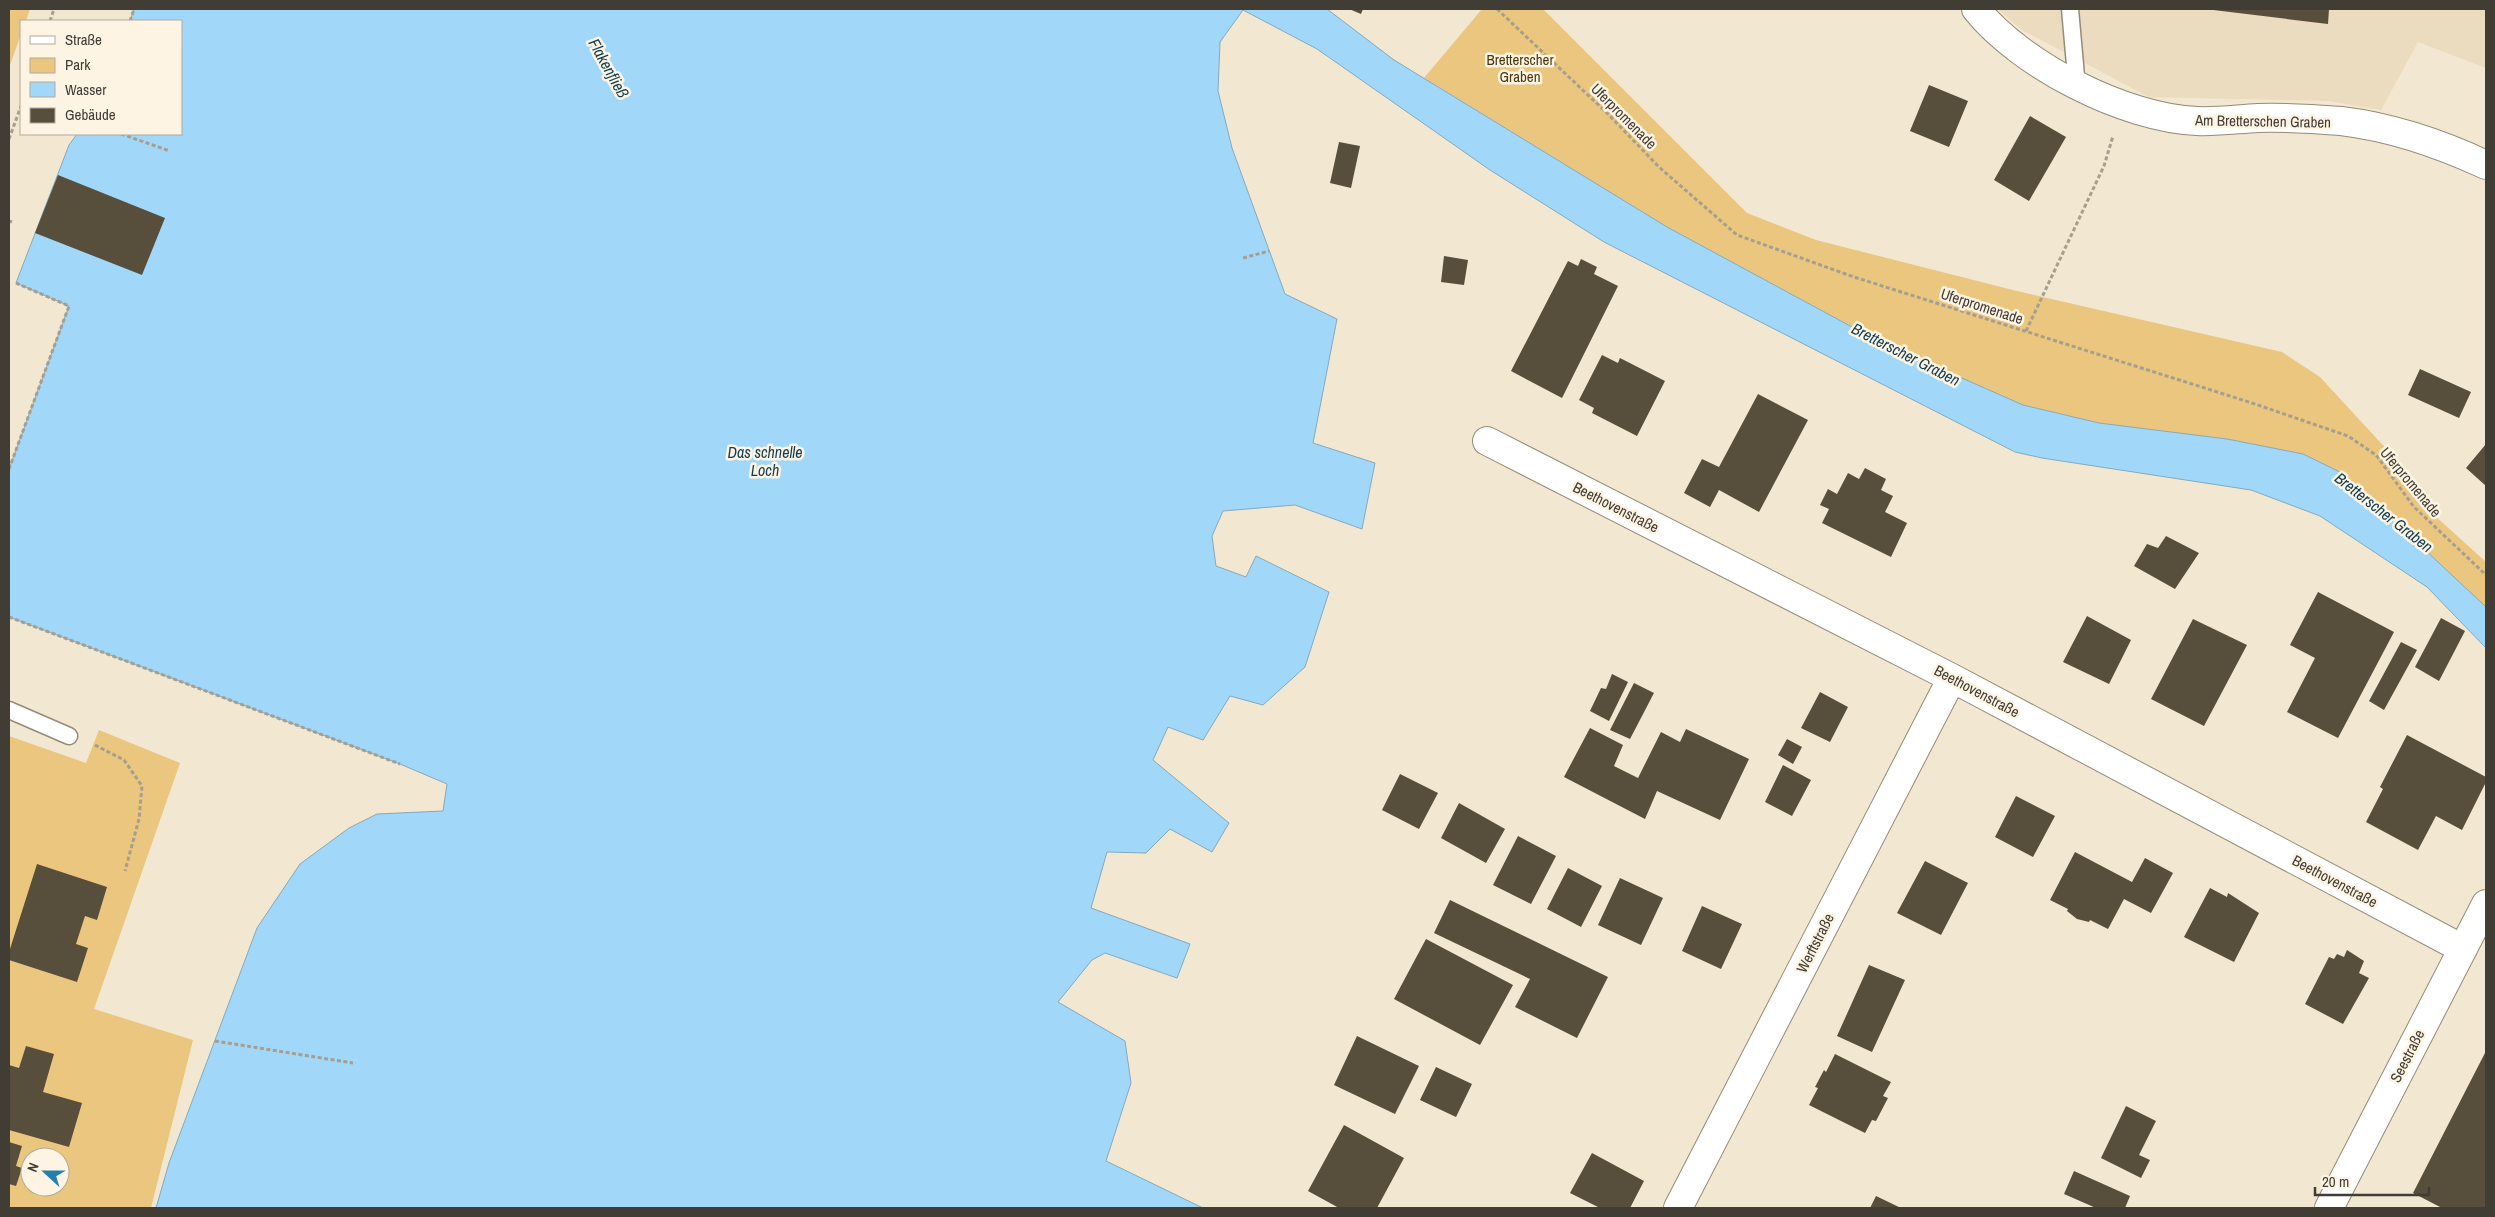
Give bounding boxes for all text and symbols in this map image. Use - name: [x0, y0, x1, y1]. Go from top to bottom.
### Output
- legend: [20, 20, 182, 135]
- text: Straße: [65, 29, 102, 50]
- water label: Flakenfließ: [584, 34, 634, 102]
- park label: Bretterscher Graben: [1487, 49, 1554, 87]
- text: Park: [65, 54, 91, 75]
- street label: Uferpromenade: [1586, 78, 1662, 154]
- text: Wasser: [65, 79, 106, 100]
- text: Gebäude: [65, 104, 116, 125]
- street label: Am Bretterschen Graben: [2194, 109, 2331, 133]
- street label: Uferpromenade: [1938, 283, 2026, 329]
- water label: Bretterscher Graben: [1848, 317, 1964, 391]
- water label: Das schnelle Loch: [727, 441, 803, 481]
- street label: Uferpromenade: [2375, 443, 2447, 522]
- water label: Bretterscher Graben: [2330, 467, 2438, 557]
- street label: Beethovenstraße: [1569, 476, 1663, 538]
- street label: Beethovenstraße: [1931, 660, 2023, 722]
- street label: Beethovenstraße: [2289, 850, 2381, 912]
- street label: Werftstraße: [1791, 910, 1839, 976]
- street label: Seestraße: [2385, 1026, 2429, 1086]
- north arrow: [20, 1147, 70, 1197]
- text: N: [23, 1160, 43, 1174]
- scale bar: [2315, 1164, 2429, 1196]
- text: 20 m: [2322, 1171, 2349, 1192]

